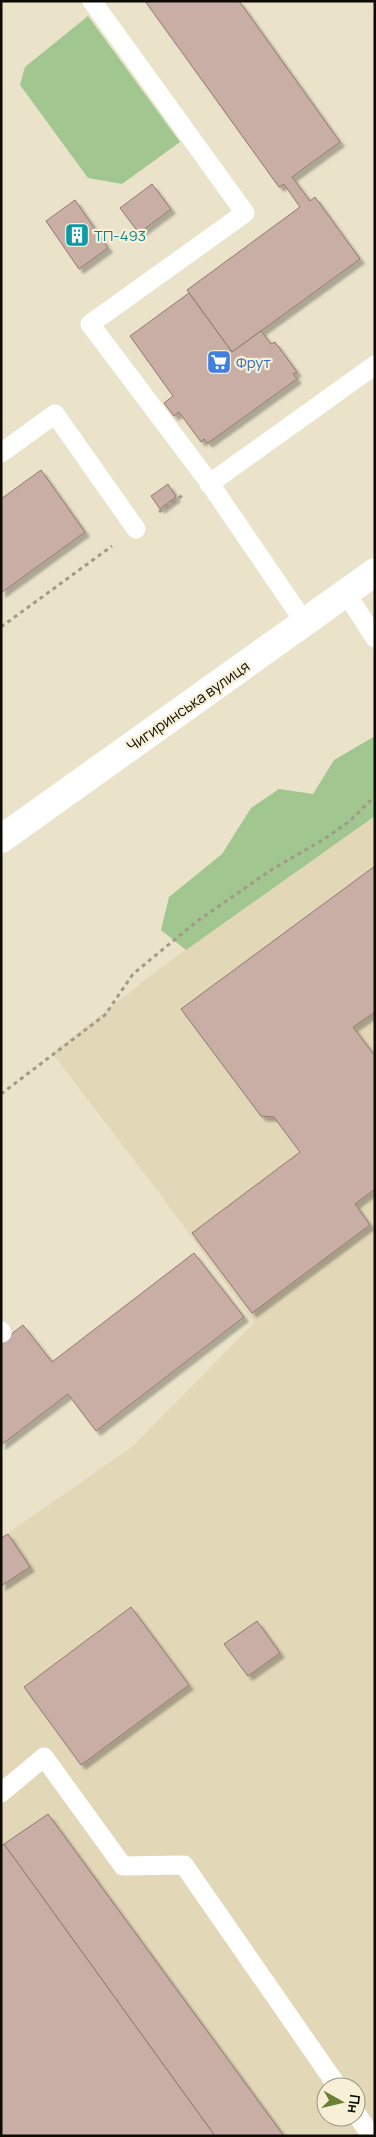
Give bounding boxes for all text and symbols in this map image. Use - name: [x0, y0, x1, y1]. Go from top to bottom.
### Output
- building icon: ТП-493: [64, 222, 90, 248]
- place label: ТП-493: [94, 225, 146, 246]
- supermarket icon: Фрут: [206, 349, 232, 375]
- place label: Фрут: [236, 352, 271, 373]
- street label: Чигиринська вулиця: [122, 656, 254, 756]
- north arrow: [316, 2077, 366, 2127]
- text: Пн: [344, 2093, 365, 2115]

